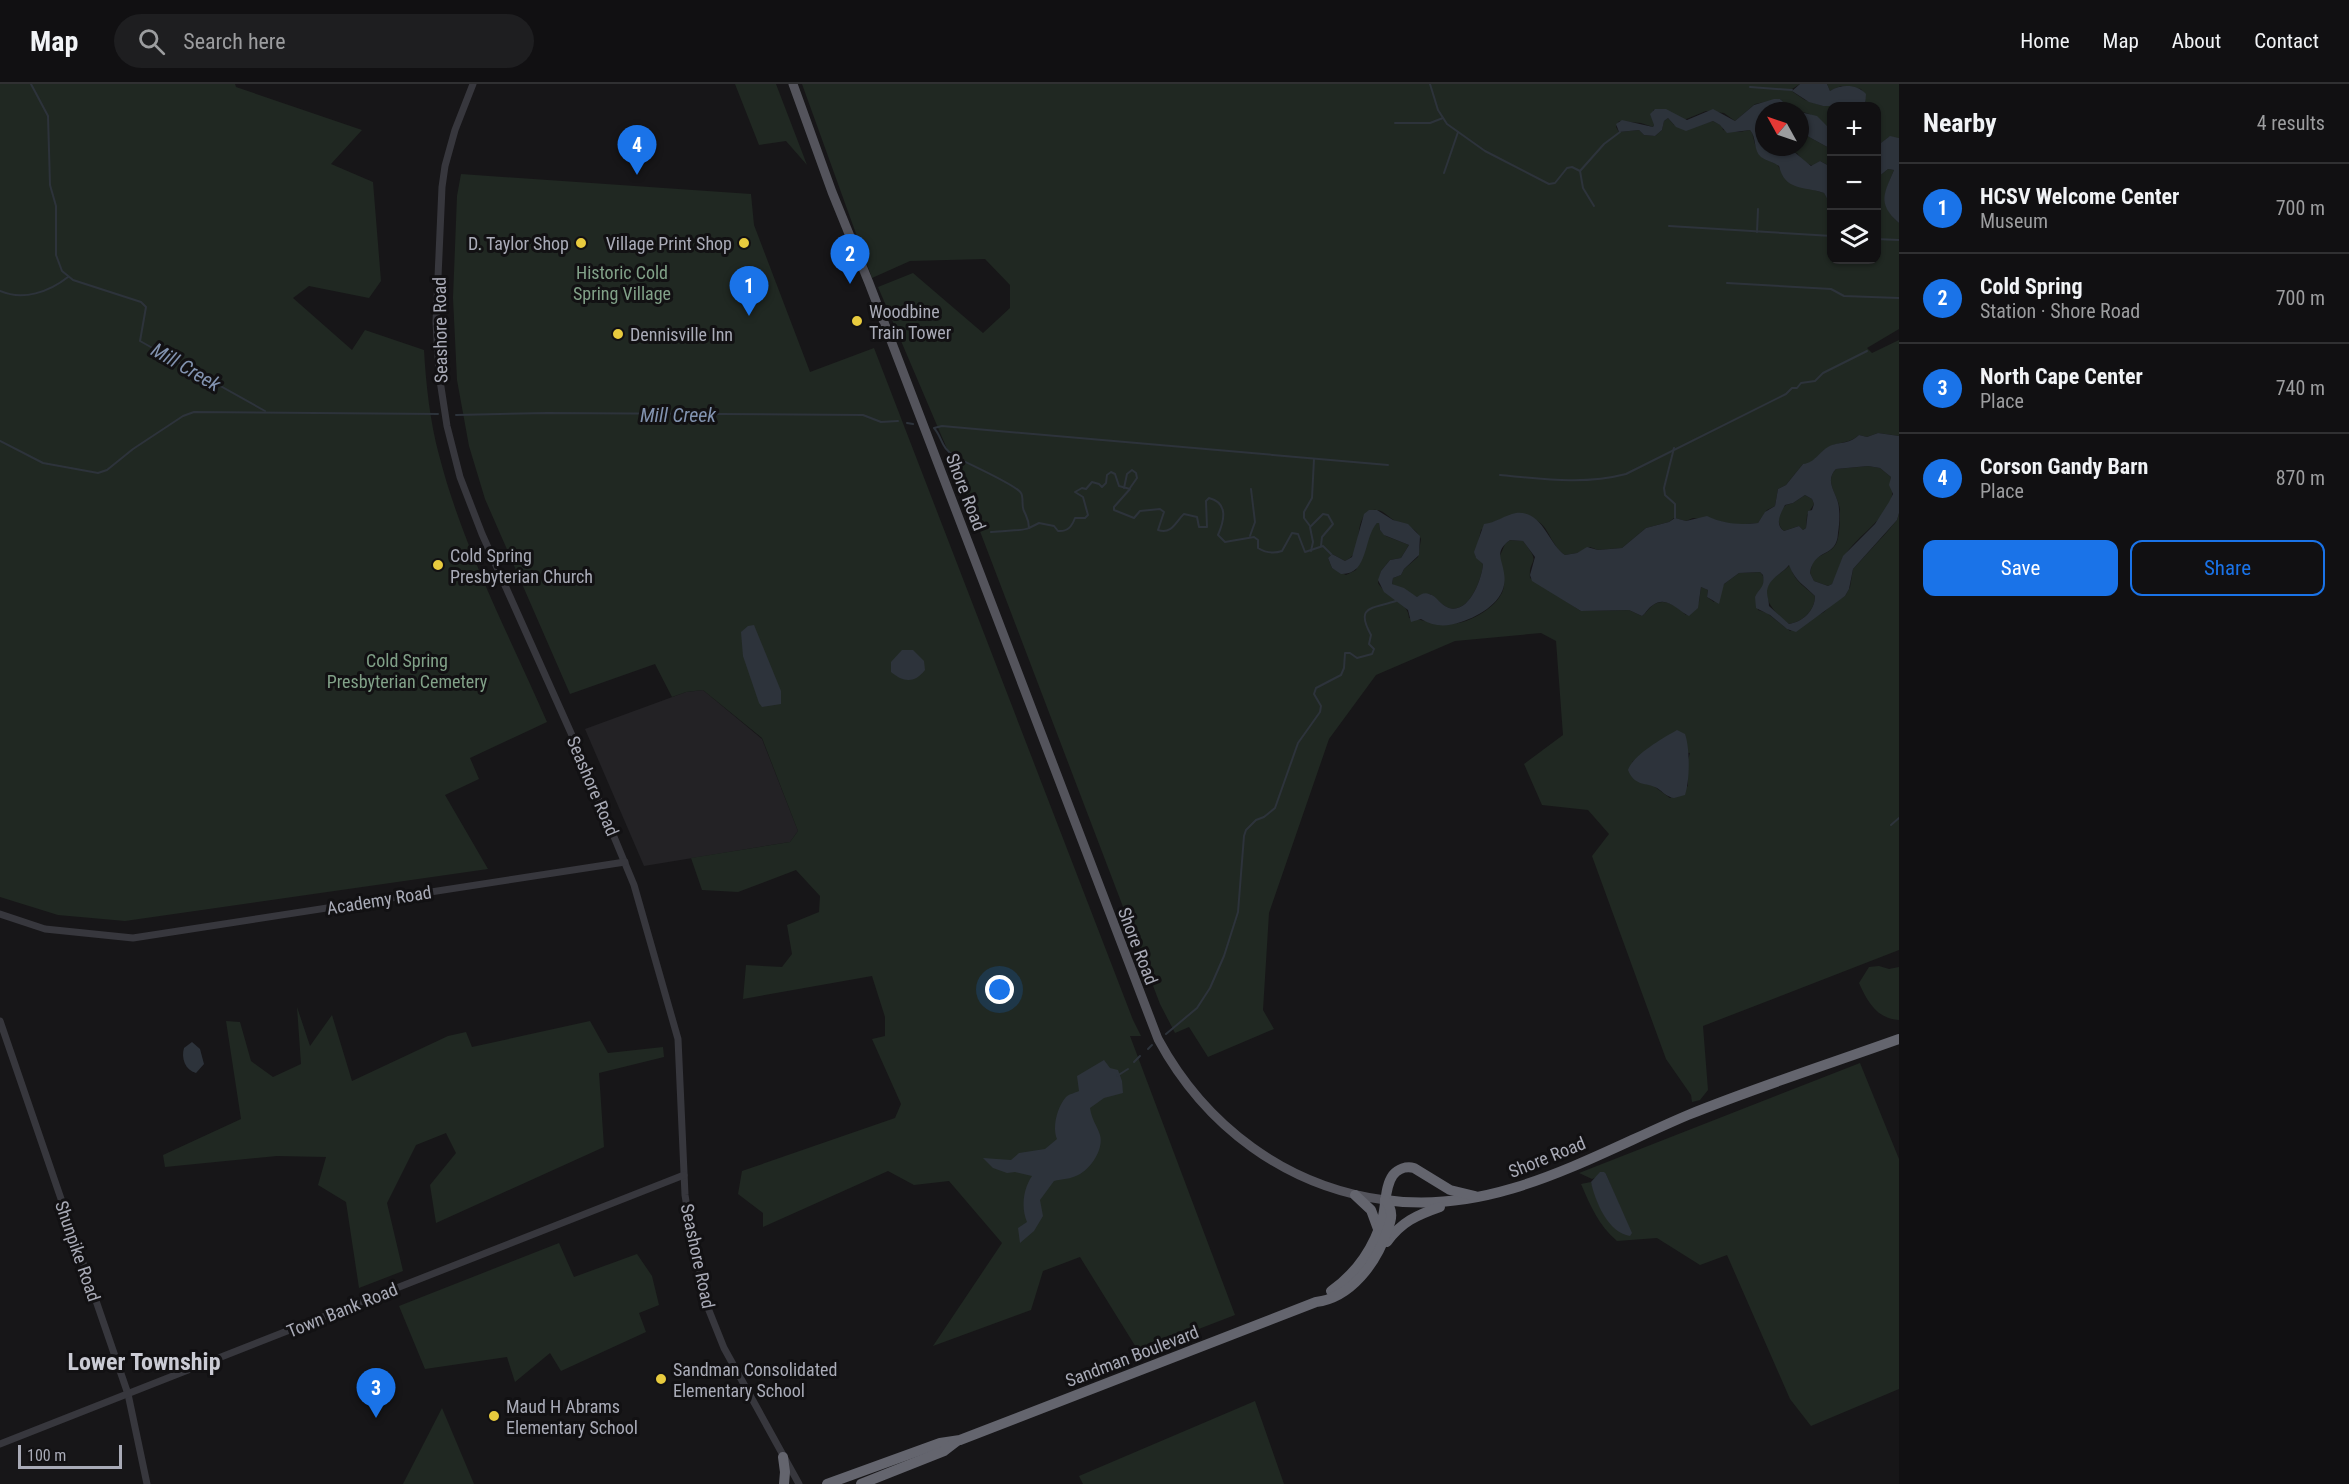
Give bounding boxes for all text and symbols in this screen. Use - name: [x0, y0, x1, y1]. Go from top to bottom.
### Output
- search box: [114, 14, 534, 68]
- text: Map: [30, 25, 78, 58]
- icon: search: [135, 25, 168, 58]
- text: Search here: [183, 29, 286, 54]
- text: Home: [2020, 29, 2070, 53]
- text: Map: [2103, 29, 2139, 53]
- text: About: [2172, 29, 2221, 53]
- text: Contact: [2254, 29, 2319, 53]
- north arrow: [1755, 102, 1809, 156]
- map controls: [1827, 102, 1881, 264]
- button: +: [1827, 102, 1881, 156]
- text: Nearby: [1923, 108, 1997, 138]
- text: 4 results: [2257, 111, 2325, 135]
- pin: 4: [618, 126, 656, 175]
- button: −: [1827, 156, 1881, 210]
- text: HCSV Welcome Center: [1980, 184, 2179, 209]
- text: 1: [1937, 196, 1948, 220]
- text: 700 m: [2276, 196, 2325, 220]
- text: Museum: [1980, 209, 2048, 233]
- button: layers: [1827, 210, 1881, 264]
- place label: D. Taylor Shop: [468, 233, 569, 254]
- place label: Village Print Shop: [606, 233, 732, 254]
- pin: 2: [830, 234, 870, 284]
- marker: D. Taylor Shop: [574, 236, 588, 250]
- marker: Village Print Shop: [737, 236, 751, 250]
- park label: Historic Cold Spring Village: [573, 262, 671, 304]
- pin: 1: [730, 266, 768, 316]
- text: Cold Spring: [1980, 274, 2083, 299]
- street label: Seashore Road: [429, 277, 451, 383]
- text: 2: [1937, 286, 1948, 310]
- text: 700 m: [2276, 286, 2325, 310]
- text: Station · Shore Road: [1980, 299, 2140, 323]
- place label: Woodbine Train Tower: [869, 301, 952, 343]
- marker: Woodbine Train Tower: [850, 314, 864, 328]
- place label: Dennisville Inn: [630, 324, 733, 345]
- marker: Dennisville Inn: [611, 327, 625, 341]
- water label: Mill Creek: [147, 338, 226, 397]
- text: North Cape Center: [1980, 364, 2143, 389]
- text: 3: [1937, 376, 1948, 400]
- text: 740 m: [2276, 376, 2325, 400]
- text: Place: [1980, 389, 2024, 413]
- water label: Mill Creek: [640, 403, 717, 427]
- street label: Shore Road: [942, 450, 990, 534]
- text: Corson Gandy Barn: [1980, 454, 2148, 479]
- text: 4: [1937, 466, 1948, 490]
- text: 870 m: [2276, 466, 2325, 490]
- text: Place: [1980, 479, 2024, 503]
- button: Save: [1923, 540, 2118, 596]
- button: Share: [2130, 540, 2325, 596]
- place label: Cold Spring Presbyterian Church: [450, 545, 593, 587]
- marker: Cold Spring Presbyterian Church: [431, 558, 445, 572]
- park label: Cold Spring Presbyterian Cemetery: [327, 650, 488, 692]
- street label: Seashore Road: [563, 733, 623, 839]
- street label: Academy Road: [325, 881, 433, 919]
- street label: Shore Road: [1114, 904, 1162, 988]
- your location: [985, 975, 1014, 1004]
- street label: Shore Road: [1505, 1132, 1589, 1182]
- street label: Shunpike Road: [51, 1198, 105, 1304]
- street label: Seashore Road: [677, 1202, 719, 1310]
- street label: Town Bank Road: [284, 1278, 400, 1342]
- street label: Sandman Boulevard: [1062, 1321, 1202, 1391]
- district label: Lower Township: [67, 1348, 221, 1376]
- place label: Sandman Consolidated Elementary School: [673, 1359, 837, 1401]
- pin: 3: [356, 1368, 395, 1418]
- marker: Sandman Consolidated Elementary School: [654, 1372, 668, 1386]
- place label: Maud H Abrams Elementary School: [506, 1396, 638, 1438]
- marker: Maud H Abrams Elementary School: [487, 1409, 501, 1423]
- scale bar: [18, 1442, 122, 1470]
- text: 100 m: [27, 1446, 66, 1465]

